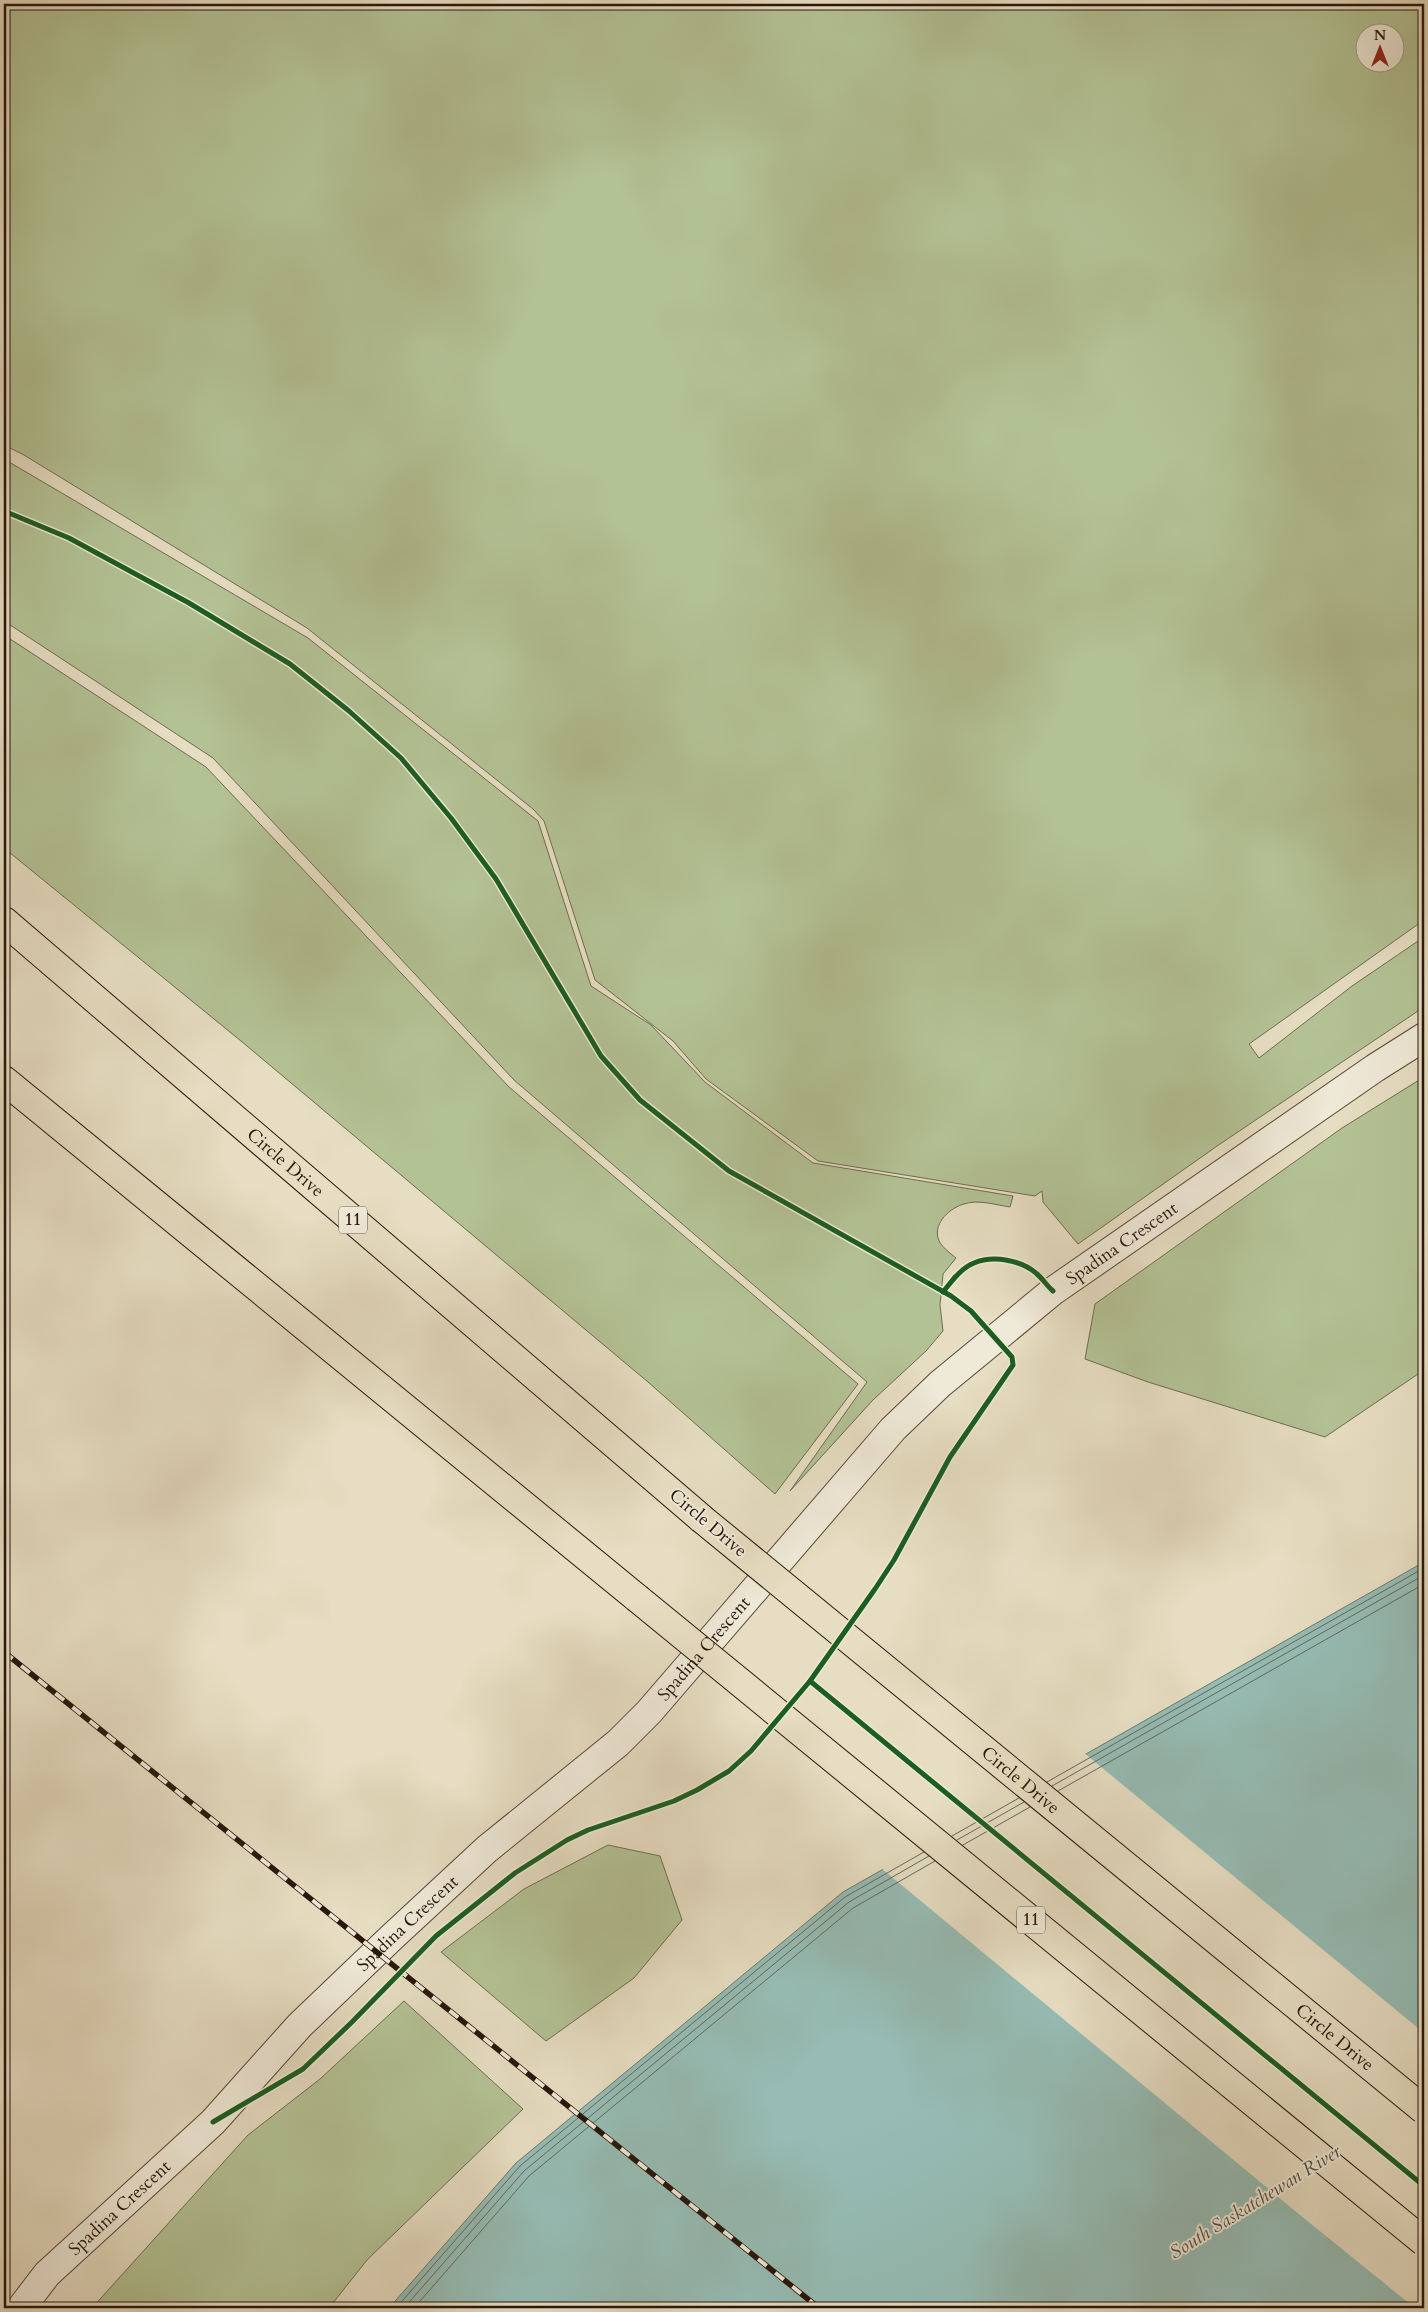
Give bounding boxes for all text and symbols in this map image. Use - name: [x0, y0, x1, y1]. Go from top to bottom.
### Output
- north arrow: [1356, 22, 1406, 72]
- text: N: [1374, 26, 1386, 45]
- street label: Circle Drive: [242, 1122, 330, 1203]
- street label: Spadina Crescent: [1061, 1196, 1183, 1291]
- road number: 11: [339, 1206, 367, 1234]
- street label: Circle Drive: [664, 1483, 752, 1563]
- street label: Spadina Crescent: [651, 1591, 756, 1706]
- street label: Circle Drive: [976, 1740, 1065, 1820]
- street label: Spadina Crescent: [351, 1869, 464, 1977]
- road number: 11: [1017, 1906, 1045, 1934]
- street label: Circle Drive: [1290, 1997, 1380, 2077]
- water label: South Saskatchewan River: [1164, 2138, 1346, 2265]
- street label: Spadina Crescent: [63, 2154, 176, 2261]

